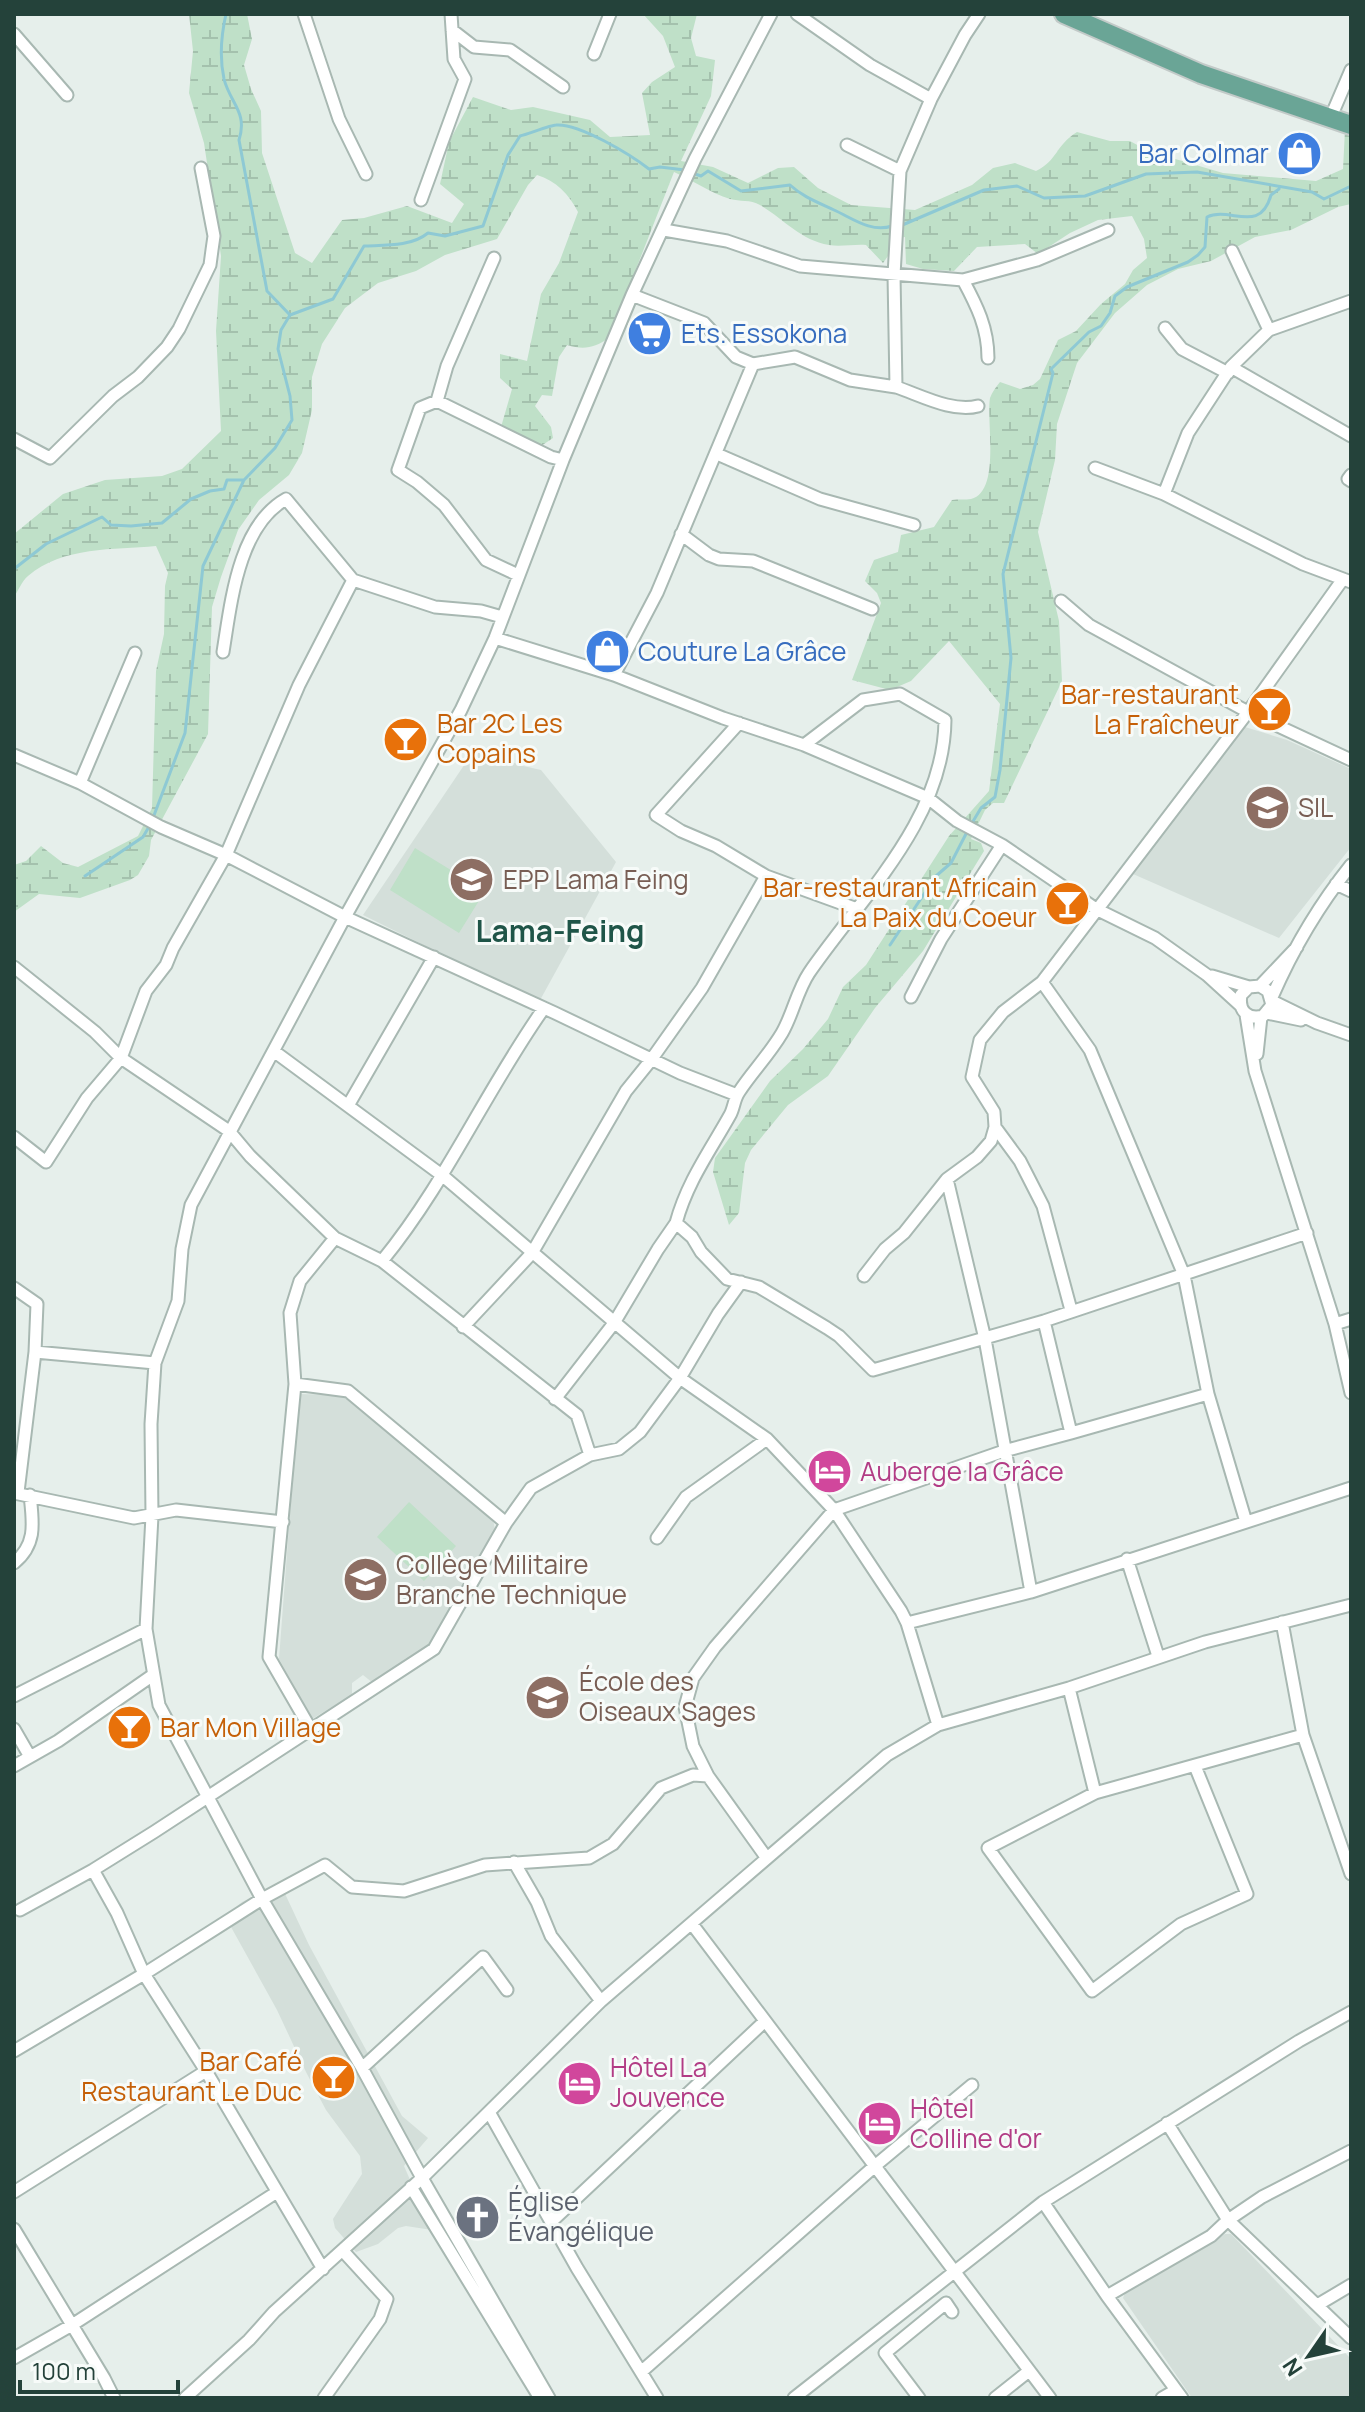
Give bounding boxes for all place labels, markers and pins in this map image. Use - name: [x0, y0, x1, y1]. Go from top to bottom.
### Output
- shop icon: Bar Colmar: [1276, 130, 1324, 178]
- place label: Bar Colmar: [1138, 135, 1269, 171]
- supermarket icon: Ets. Essokona: [626, 310, 674, 358]
- place label: Ets. Essokona: [681, 315, 847, 351]
- shop icon: Couture La Grâce: [583, 628, 631, 676]
- place label: Couture La Grâce: [638, 633, 847, 669]
- place label: Bar-restaurant La Fraîcheur: [1061, 676, 1239, 742]
- bar icon: Bar-restaurant La Fraîcheur: [1246, 686, 1294, 734]
- place label: Bar 2C Les Copains: [437, 705, 563, 771]
- bar icon: Bar 2C Les Copains: [382, 715, 430, 763]
- school or university icon: SIL: [1243, 784, 1291, 832]
- place label: SIL: [1298, 789, 1333, 825]
- school or university icon: EPP Lama Feing: [448, 856, 496, 904]
- place label: EPP Lama Feing: [503, 861, 689, 897]
- place label: Bar-restaurant Africain La Paix du Coeur: [763, 869, 1037, 935]
- bar icon: Bar-restaurant Africain La Paix du Coeur: [1044, 879, 1092, 927]
- hotel icon: Auberge la Grâce: [805, 1448, 853, 1496]
- place label: Auberge la Grâce: [860, 1453, 1064, 1489]
- place label: Collège Militaire Branche Technique: [396, 1546, 627, 1612]
- school or university icon: Collège Militaire Branche Technique: [341, 1556, 389, 1604]
- place label: École des Oiseaux Sages: [579, 1663, 756, 1729]
- school or university icon: École des Oiseaux Sages: [524, 1673, 572, 1721]
- bar icon: Bar Mon Village: [105, 1704, 153, 1752]
- place label: Bar Mon Village: [160, 1709, 341, 1745]
- place label: Bar Café Restaurant Le Duc: [81, 2043, 302, 2109]
- place label: Hôtel La Jouvence: [610, 2049, 725, 2115]
- bar icon: Bar Café Restaurant Le Duc: [309, 2053, 357, 2101]
- hotel icon: Hôtel La Jouvence: [555, 2059, 603, 2107]
- place label: Hôtel Colline d'or: [910, 2090, 1042, 2156]
- hotel icon: Hôtel Colline d'or: [855, 2100, 903, 2148]
- place label: Église Évangélique: [508, 2183, 654, 2249]
- church icon: Église Évangélique: [453, 2193, 501, 2241]

